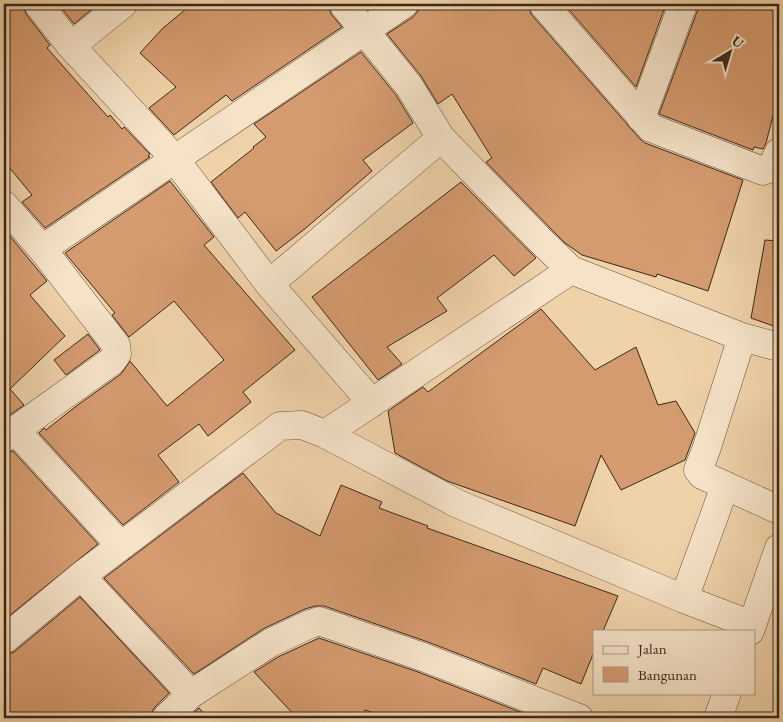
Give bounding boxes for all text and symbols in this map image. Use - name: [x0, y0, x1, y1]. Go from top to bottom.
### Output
- north arrow: [706, 28, 756, 78]
- text: U: [728, 31, 748, 52]
- legend: [593, 630, 756, 694]
- text: Jalan: [636, 639, 667, 658]
- text: Bangunan: [638, 665, 697, 684]

